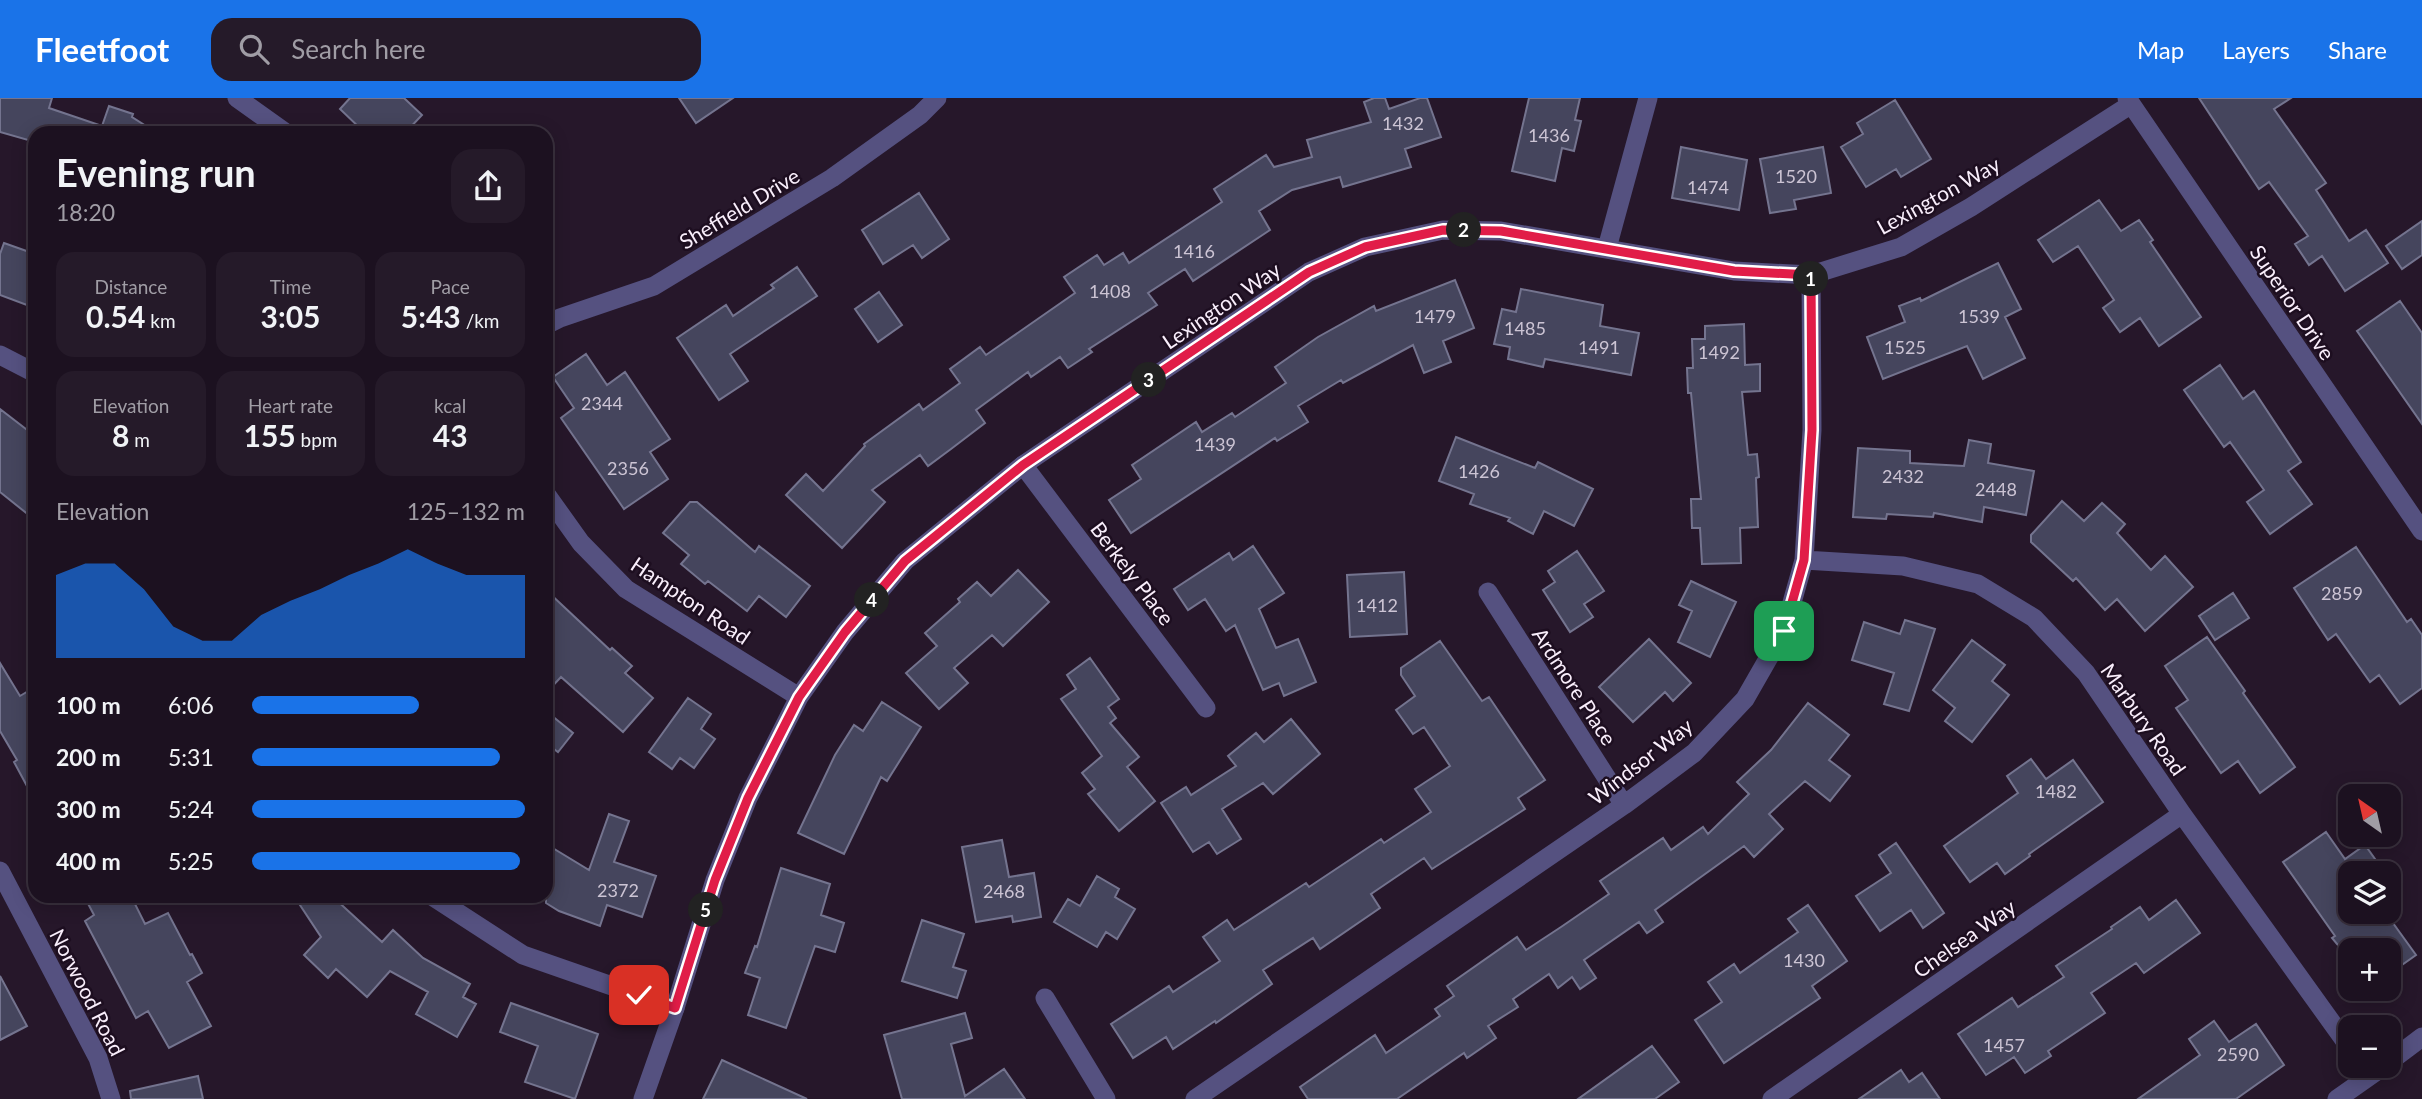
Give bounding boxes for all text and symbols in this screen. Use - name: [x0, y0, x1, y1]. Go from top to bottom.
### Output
- search box: [211, 18, 701, 81]
- text: Fleetfoot: [35, 29, 169, 69]
- icon: search: [235, 30, 273, 68]
- text: Search here: [291, 33, 425, 65]
- text: Map: [2137, 35, 2184, 64]
- text: Layers: [2222, 35, 2290, 64]
- text: Share: [2328, 35, 2387, 64]
- house number: 1432: [1382, 112, 1424, 134]
- house number: 1436: [1528, 124, 1570, 146]
- text: Evening run: [56, 149, 256, 195]
- button: share: [451, 149, 525, 223]
- street label: Lexington Way: [1872, 151, 2004, 239]
- street label: Sheffield Drive: [674, 162, 804, 254]
- house number: 1520: [1775, 165, 1817, 187]
- house number: 1474: [1687, 176, 1729, 198]
- text: 18:20: [56, 198, 115, 226]
- pin: 2: [1446, 212, 1482, 248]
- text: 2: [1458, 218, 1469, 241]
- house number: 1416: [1173, 240, 1215, 262]
- street label: Superior Drive: [2245, 240, 2341, 364]
- street label: Lexington Way: [1157, 256, 1285, 354]
- pin: 1: [1794, 262, 1828, 296]
- text: 1: [1805, 267, 1816, 290]
- text: Distance: [94, 275, 167, 298]
- text: Time: [270, 275, 311, 298]
- text: Pace: [430, 275, 470, 298]
- house number: 1408: [1089, 280, 1131, 302]
- text: 0.54: [86, 298, 145, 334]
- text: 3:05: [261, 298, 320, 334]
- text: 5:43: [401, 298, 461, 334]
- house number: 1479: [1414, 305, 1456, 327]
- house number: 1539: [1958, 305, 2000, 327]
- text: km: [145, 309, 176, 332]
- text: /km: [461, 309, 500, 332]
- house number: 1485: [1504, 317, 1546, 339]
- house number: 1491: [1578, 336, 1620, 358]
- house number: 1525: [1884, 336, 1926, 358]
- house number: 1492: [1698, 341, 1740, 363]
- pin: 3: [1132, 362, 1166, 398]
- text: 3: [1143, 368, 1154, 391]
- house number: 2344: [581, 392, 623, 414]
- text: Elevation: [92, 394, 169, 417]
- text: Heart rate: [248, 394, 333, 417]
- text: kcal: [434, 394, 466, 417]
- text: 8: [112, 417, 129, 453]
- text: 155: [244, 417, 296, 453]
- text: 43: [433, 417, 468, 453]
- text: m: [129, 428, 150, 451]
- text: bpm: [296, 428, 337, 451]
- house number: 1439: [1194, 433, 1236, 455]
- house number: 2356: [607, 457, 649, 479]
- house number: 1426: [1458, 460, 1500, 482]
- house number: 2432: [1882, 465, 1924, 487]
- house number: 2448: [1975, 478, 2017, 500]
- text: Elevation: [56, 497, 149, 525]
- text: 125–132 m: [407, 497, 525, 525]
- street label: Berkely Place: [1086, 516, 1180, 630]
- street label: Hampton Road: [627, 551, 755, 649]
- pin: 4: [854, 582, 890, 618]
- house number: 2859: [2321, 582, 2363, 604]
- text: 4: [866, 588, 877, 611]
- house number: 1412: [1356, 594, 1398, 616]
- pin: [1754, 601, 1814, 661]
- icon: arrive: [1765, 612, 1803, 650]
- street label: Ardmore Place: [1528, 623, 1622, 749]
- street label: Marbury Road: [2096, 658, 2192, 780]
- text: 100 m: [56, 691, 121, 719]
- text: 6:06: [168, 691, 214, 719]
- street label: Windsor Way: [1583, 713, 1697, 809]
- text: 200 m: [56, 743, 121, 771]
- text: 5:31: [168, 743, 214, 771]
- house number: 1482: [2035, 780, 2077, 802]
- north arrow: [2338, 784, 2401, 847]
- map controls: [2338, 784, 2401, 1078]
- text: 300 m: [56, 795, 121, 823]
- text: 5:24: [168, 795, 214, 823]
- text: 400 m: [56, 847, 121, 875]
- text: 5:25: [168, 847, 214, 875]
- button: layers: [2338, 861, 2401, 924]
- house number: 2372: [597, 879, 639, 901]
- house number: 2468: [983, 880, 1025, 902]
- pin: 5: [688, 892, 724, 928]
- street label: Chelsea Way: [1908, 894, 2020, 982]
- text: 5: [700, 898, 711, 921]
- street label: Norwood Road: [45, 924, 131, 1060]
- button: +: [2338, 938, 2401, 1001]
- house number: 1430: [1783, 949, 1825, 971]
- pin: [609, 965, 669, 1025]
- icon: check: [620, 976, 658, 1014]
- button: −: [2338, 1015, 2401, 1078]
- house number: 1457: [1983, 1034, 2025, 1056]
- house number: 2590: [2217, 1043, 2259, 1065]

